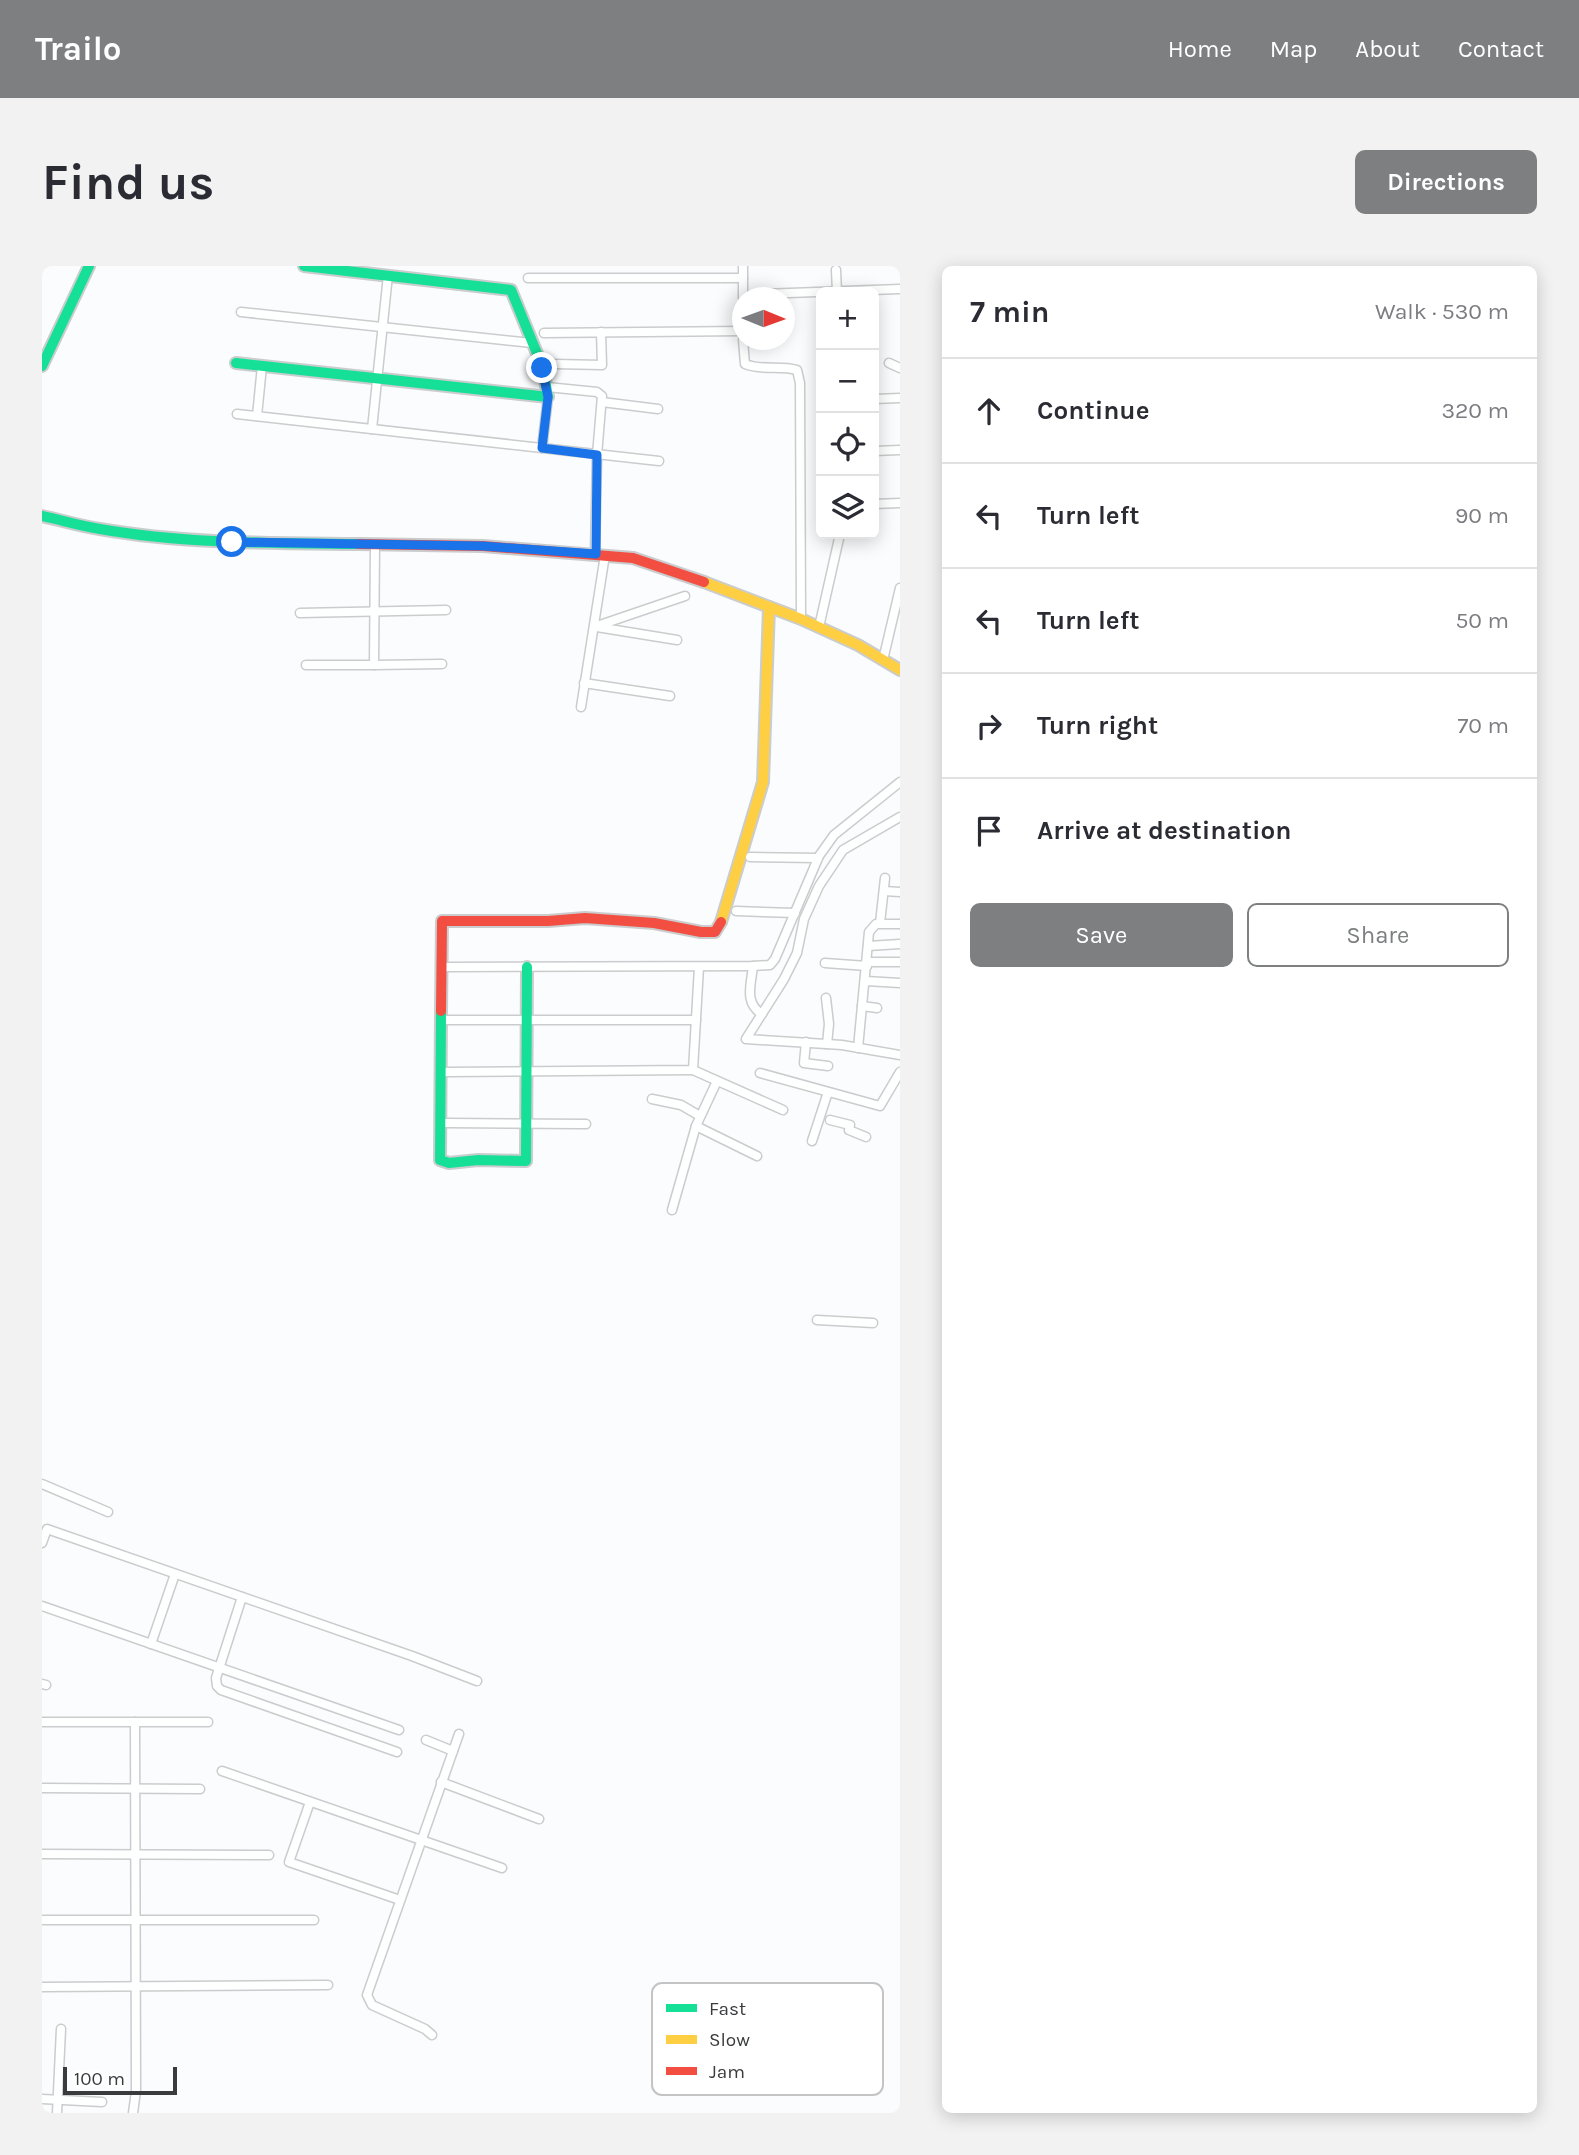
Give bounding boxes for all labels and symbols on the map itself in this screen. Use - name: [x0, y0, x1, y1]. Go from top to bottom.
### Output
- north arrow: [732, 287, 795, 350]
- route end: [526, 352, 557, 383]
- route start: [216, 526, 247, 557]
- legend: [652, 1983, 883, 2095]
- text: Fast: [709, 1998, 746, 2020]
- text: Slow: [709, 2029, 750, 2051]
- text: Jam: [709, 2061, 745, 2083]
- scale bar: [63, 2064, 177, 2096]

